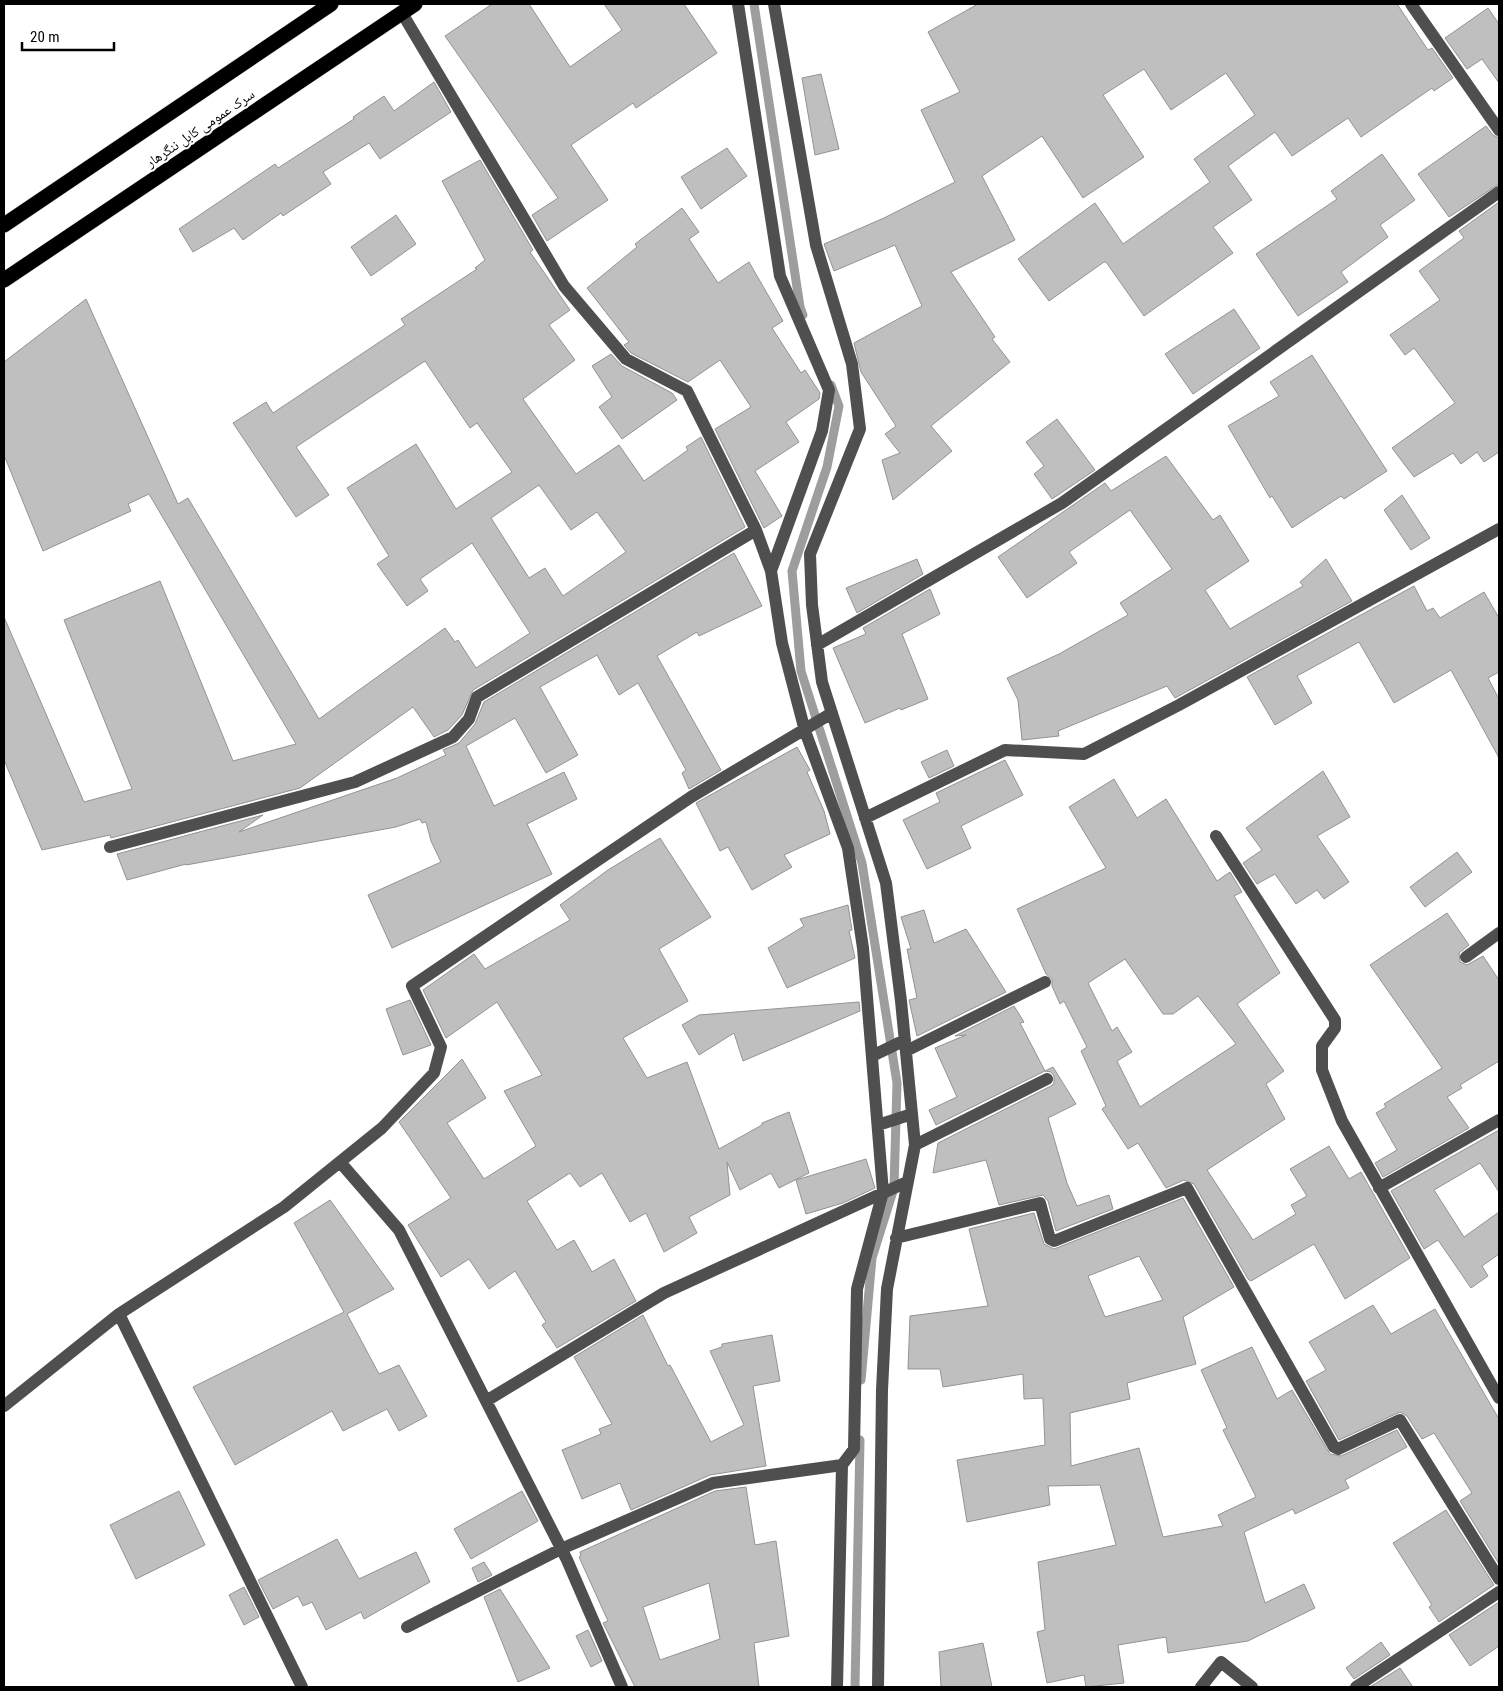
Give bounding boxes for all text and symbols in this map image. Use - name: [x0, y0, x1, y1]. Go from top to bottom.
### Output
- scale bar: [22, 20, 115, 52]
- text: 20 m: [30, 28, 60, 46]
- street label: سرک عمومی کابل ننگرهار: [142, 86, 258, 172]

